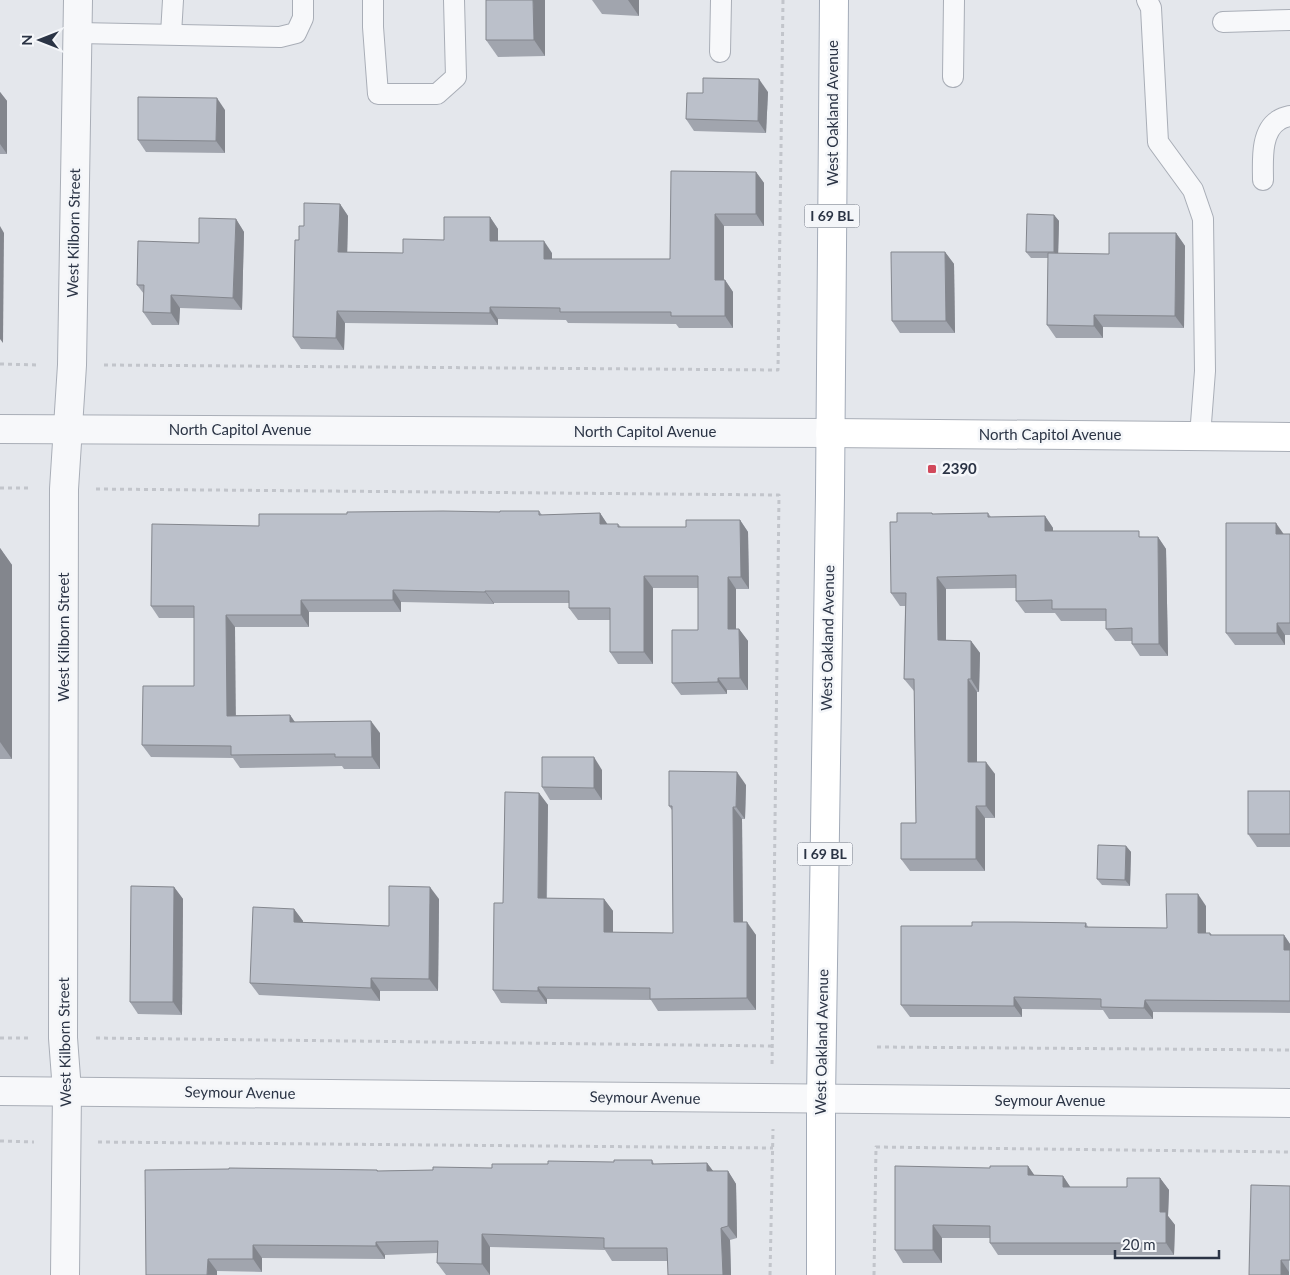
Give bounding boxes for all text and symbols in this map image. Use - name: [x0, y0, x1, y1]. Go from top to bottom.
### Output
- north arrow: [15, 15, 65, 65]
- text: N: [18, 35, 35, 45]
- street label: West Oakland Avenue: [823, 40, 841, 186]
- street label: West Kilborn Street: [63, 167, 83, 298]
- road number: I 69 BL: [804, 205, 860, 228]
- street label: North Capitol Avenue: [169, 420, 311, 438]
- street label: North Capitol Avenue: [574, 422, 716, 440]
- street label: North Capitol Avenue: [979, 425, 1121, 443]
- place label: 2390: [942, 459, 977, 477]
- marker: 2390: [926, 463, 938, 475]
- street label: West Oakland Avenue: [817, 565, 837, 711]
- street label: West Kilborn Street: [54, 572, 72, 702]
- road number: I 69 BL: [798, 842, 852, 866]
- street label: West Oakland Avenue: [811, 969, 831, 1115]
- street label: West Kilborn Street: [54, 977, 74, 1107]
- street label: Seymour Avenue: [184, 1082, 296, 1102]
- street label: Seymour Avenue: [589, 1087, 701, 1107]
- street label: Seymour Avenue: [995, 1091, 1106, 1109]
- scale bar: [1115, 1228, 1219, 1260]
- text: 20 m: [1122, 1235, 1156, 1253]

